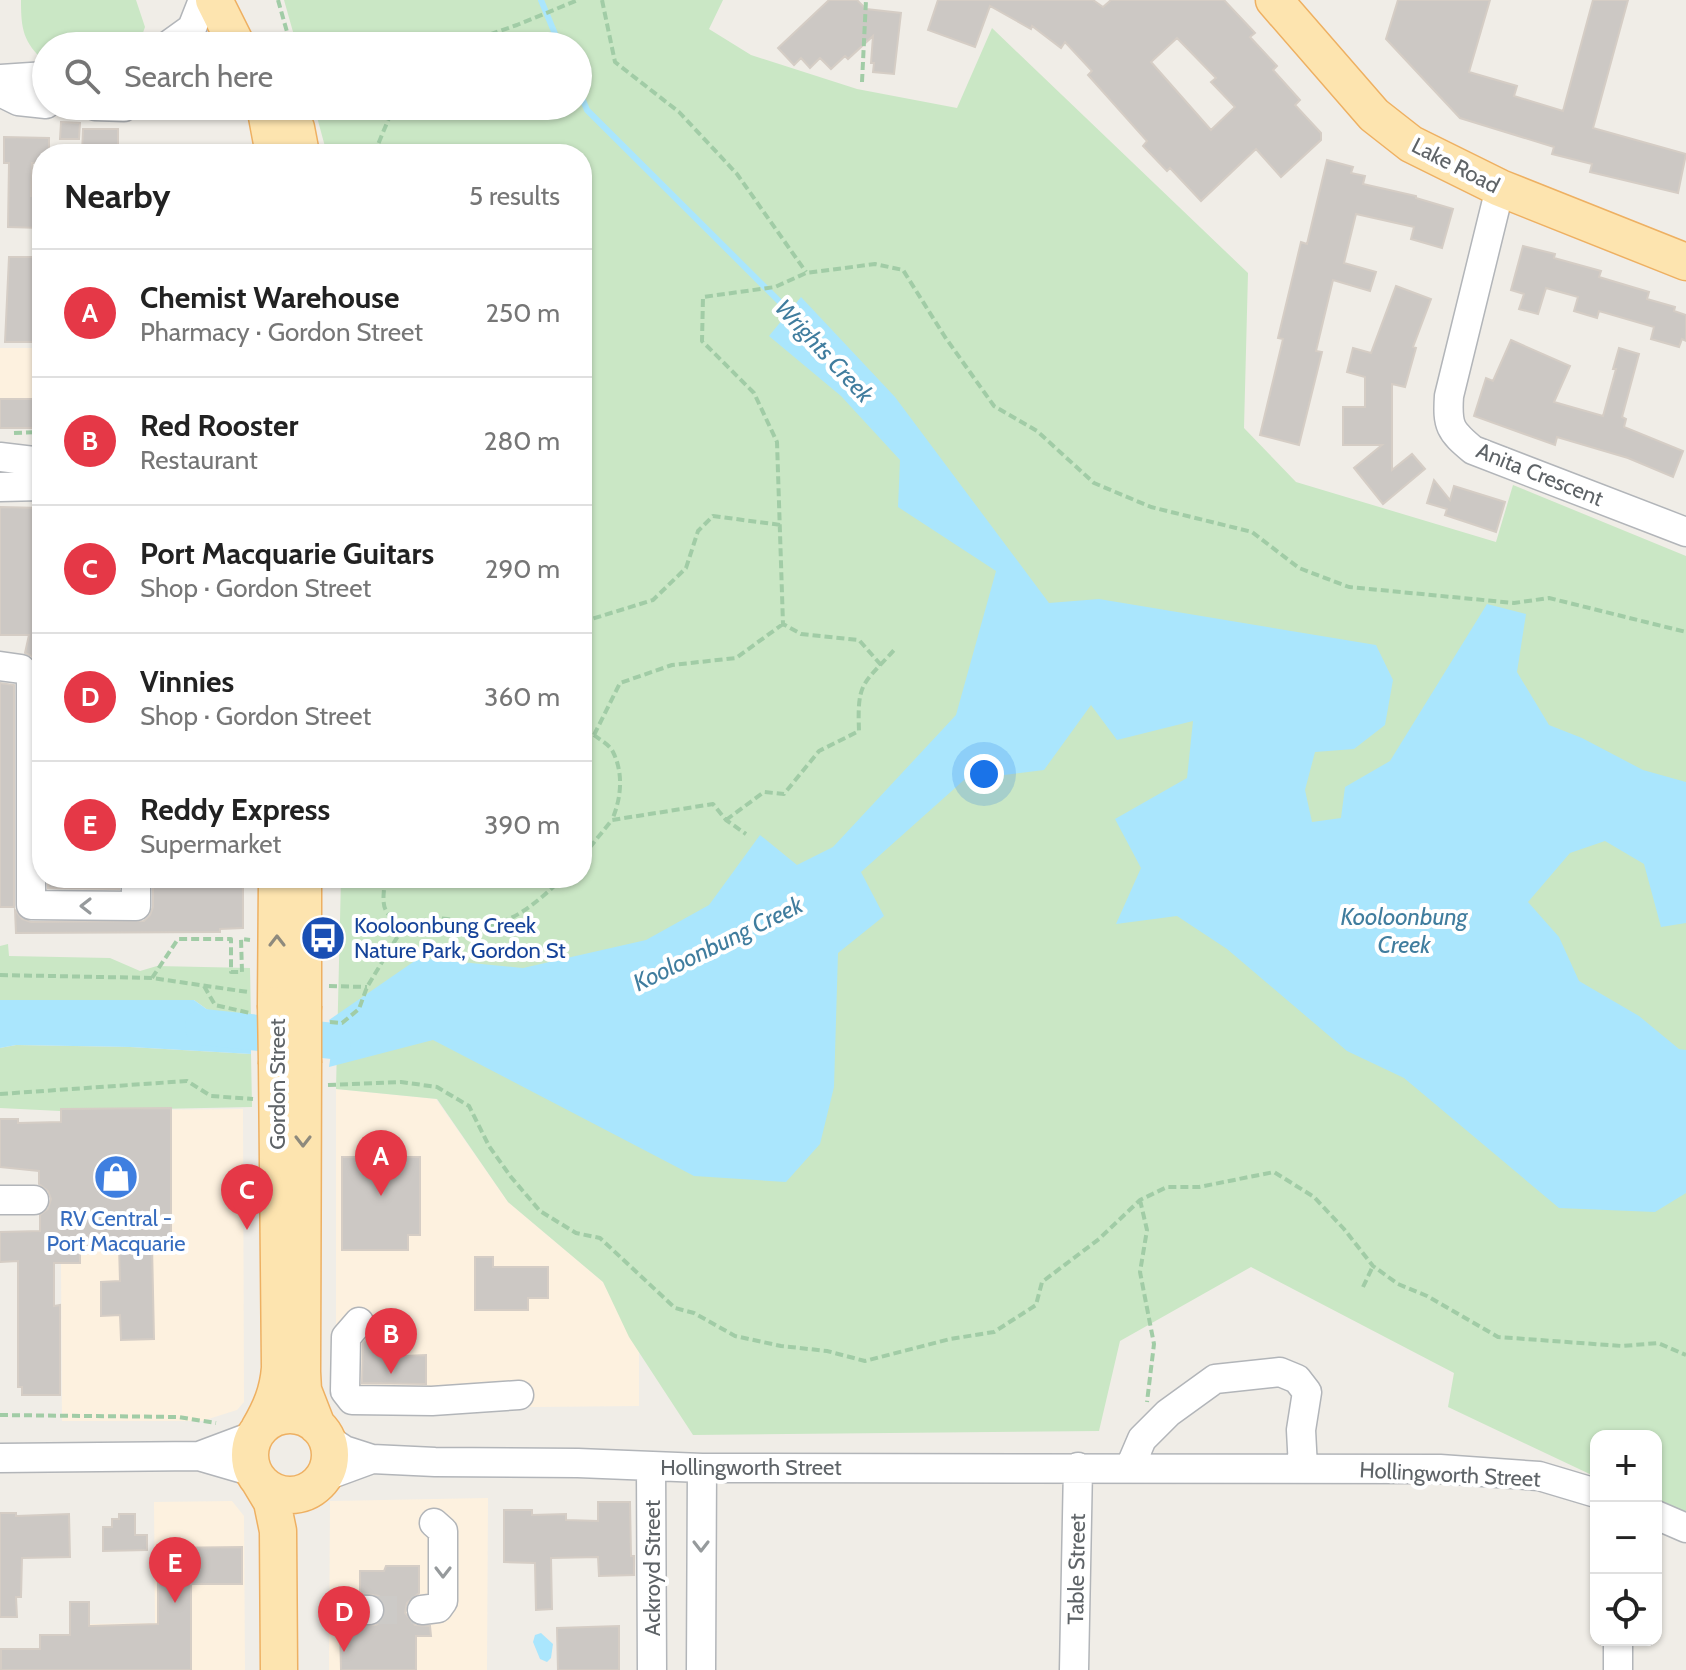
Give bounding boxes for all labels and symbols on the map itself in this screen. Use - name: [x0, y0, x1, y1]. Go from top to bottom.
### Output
- street label: Lake Road: [1407, 132, 1504, 199]
- water label: Wrights Creek: [769, 293, 880, 409]
- street label: Anita Crescent: [1472, 437, 1608, 512]
- your location: [964, 754, 1004, 794]
- water label: Kooloonbung Creek: [628, 890, 808, 997]
- one-way arrow: [79, 897, 92, 915]
- water label: Kooloonbung Creek: [1340, 902, 1469, 959]
- place label: Kooloonbung Creek Nature Park, Gordon St: [354, 912, 566, 964]
- bus stop icon: Kooloonbung Creek Nature Park, Gordon St: [299, 914, 347, 962]
- one-way arrow: [268, 934, 286, 947]
- street label: Gordon Street: [264, 1018, 291, 1150]
- pin: A: [355, 1130, 407, 1196]
- one-way arrow: [294, 1135, 312, 1148]
- shop icon: RV Central - Port Macquarie: [92, 1153, 140, 1201]
- pin: C: [221, 1164, 273, 1230]
- place label: RV Central - Port Macquarie: [46, 1205, 186, 1257]
- pin: B: [365, 1308, 417, 1374]
- street label: Hollingworth Street: [660, 1454, 842, 1481]
- street label: Hollingworth Street: [1359, 1456, 1542, 1493]
- street label: Ackroyd Street: [639, 1499, 666, 1636]
- street label: Table Street: [1062, 1513, 1091, 1625]
- pin: E: [149, 1537, 201, 1603]
- one-way arrow: [693, 1540, 710, 1553]
- one-way arrow: [434, 1566, 452, 1579]
- pin: D: [318, 1586, 370, 1652]

